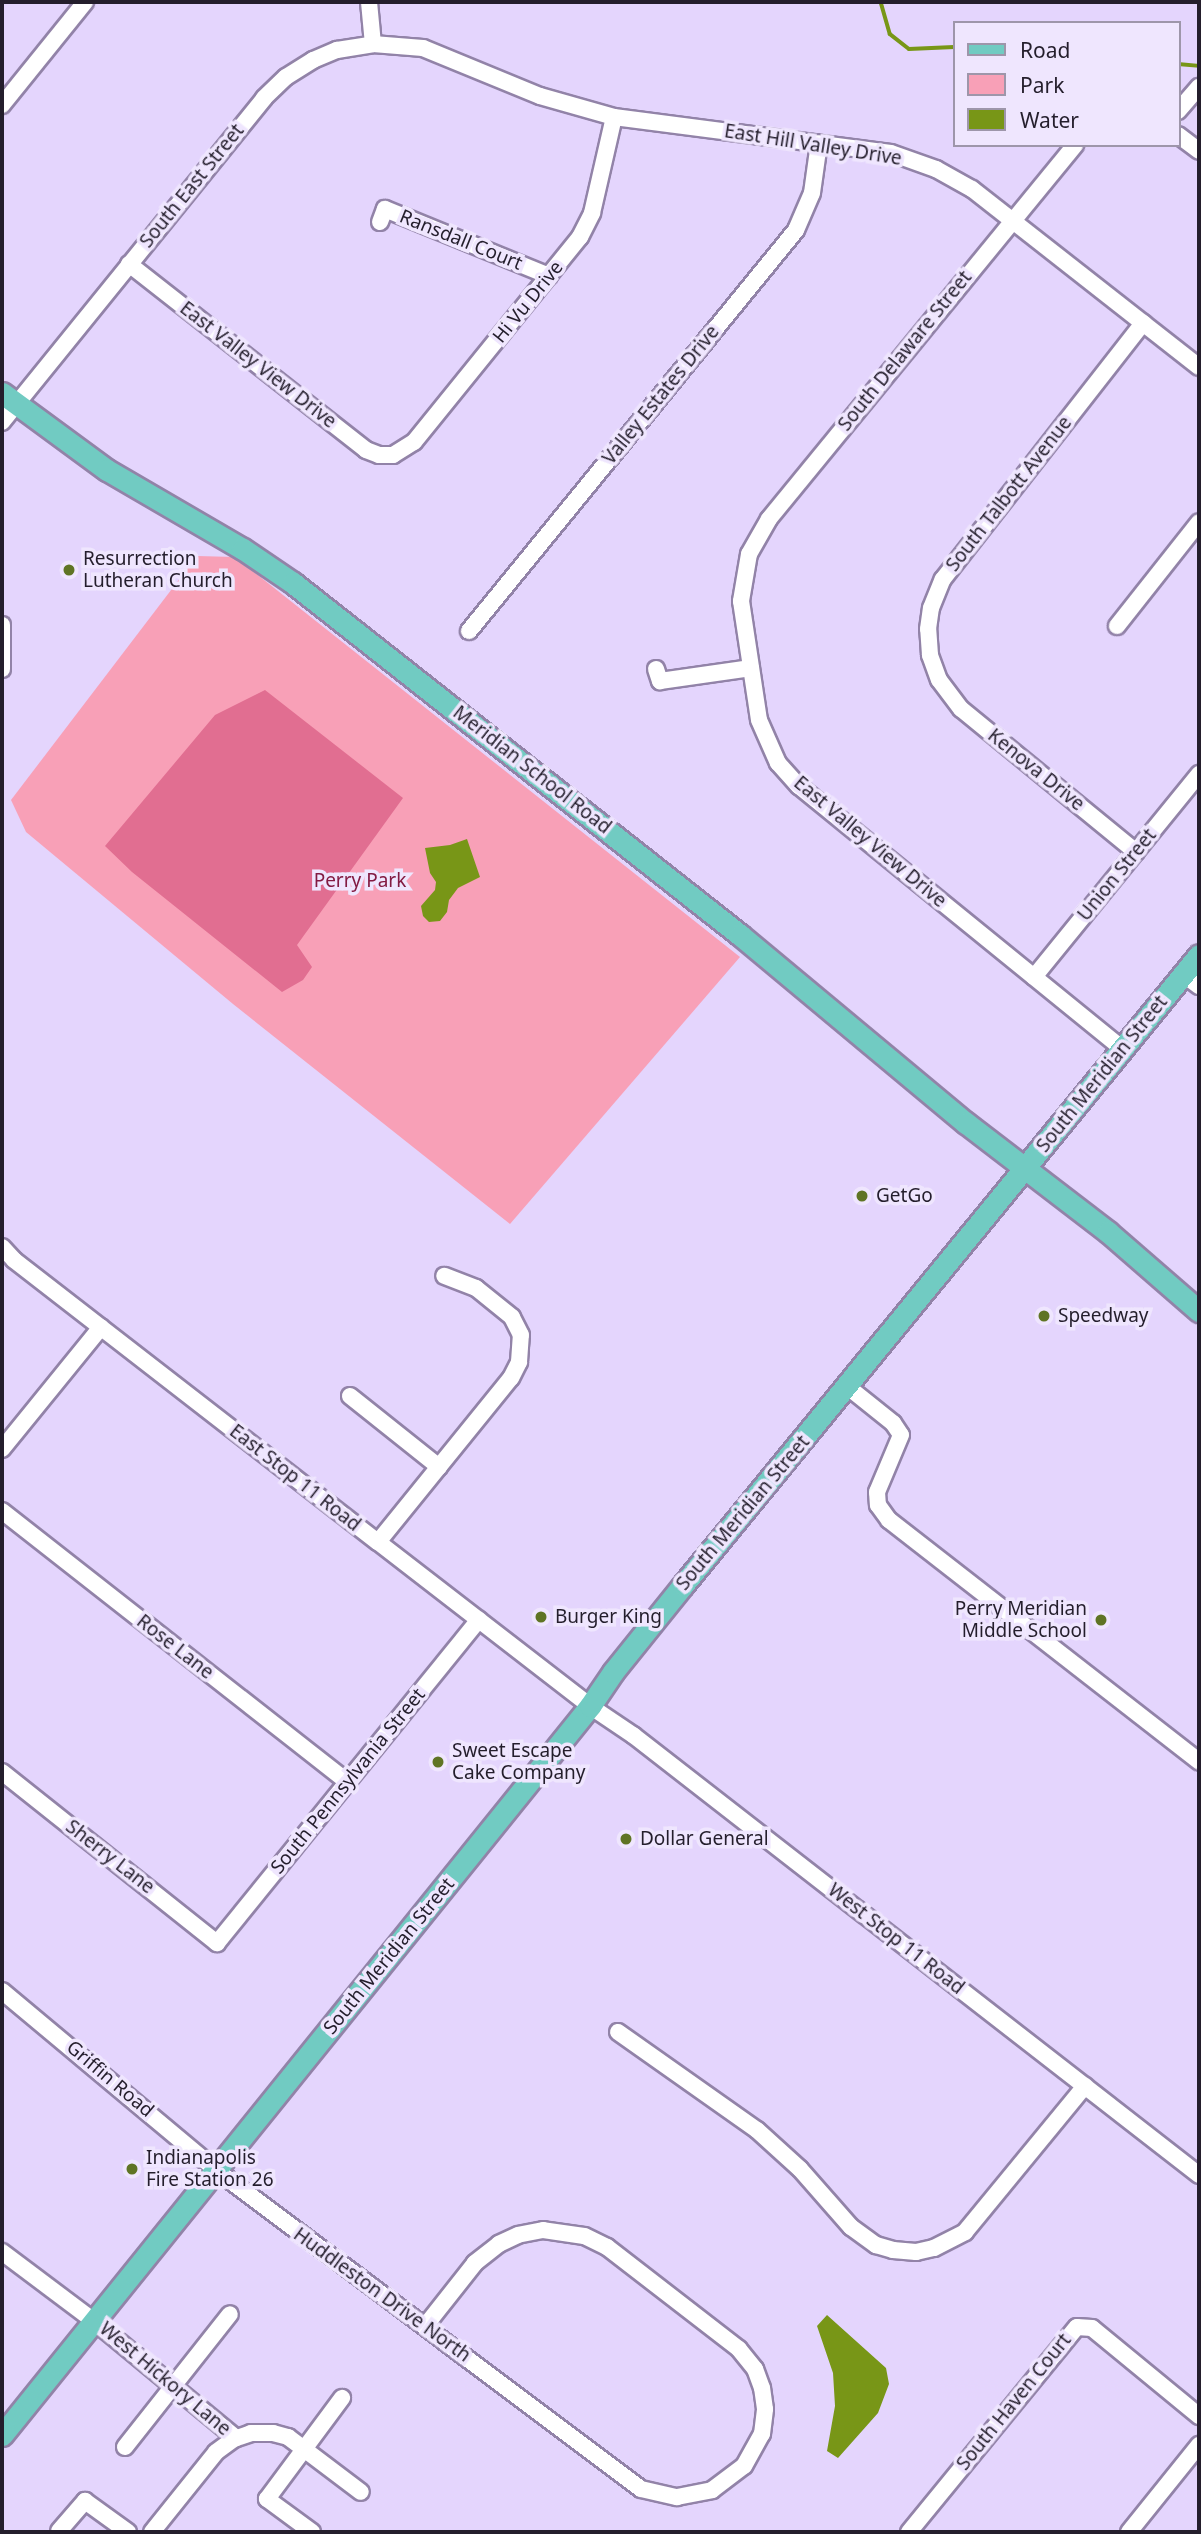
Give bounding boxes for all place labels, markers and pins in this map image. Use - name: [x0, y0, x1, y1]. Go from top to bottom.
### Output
- place label: Resurrection Lutheran Church: [83, 548, 233, 592]
- marker: Resurrection Lutheran Church: [61, 562, 77, 578]
- place label: GetGo: [876, 1185, 933, 1207]
- marker: GetGo: [854, 1188, 870, 1204]
- place label: Speedway: [1058, 1305, 1149, 1327]
- marker: Speedway: [1036, 1308, 1052, 1324]
- place label: Perry Meridian Middle School: [955, 1598, 1087, 1642]
- place label: Burger King: [555, 1606, 662, 1628]
- marker: Burger King: [533, 1609, 549, 1625]
- marker: Perry Meridian Middle School: [1093, 1612, 1109, 1628]
- place label: Sweet Escape Cake Company: [452, 1740, 586, 1784]
- marker: Sweet Escape Cake Company: [430, 1754, 446, 1770]
- place label: Dollar General: [640, 1828, 769, 1850]
- marker: Dollar General: [618, 1831, 634, 1847]
- place label: Indianapolis Fire Station 26: [146, 2147, 274, 2191]
- marker: Indianapolis Fire Station 26: [124, 2161, 140, 2177]

